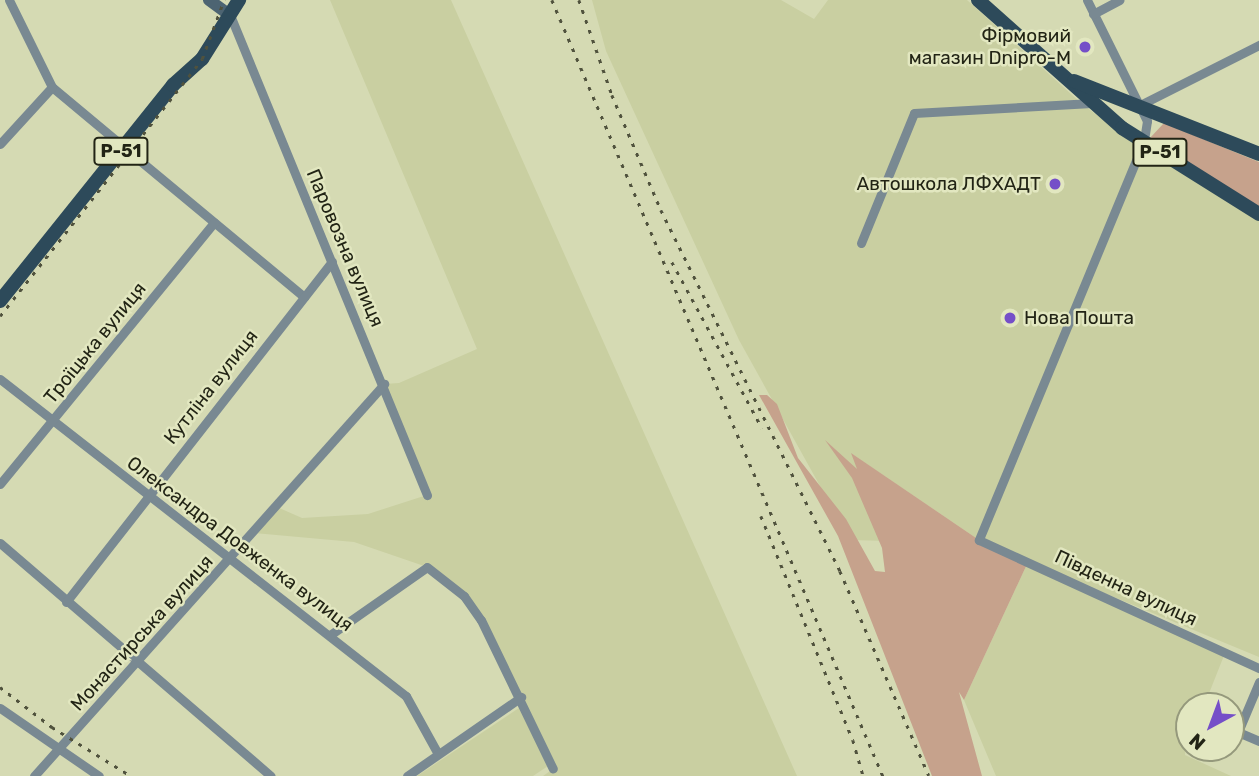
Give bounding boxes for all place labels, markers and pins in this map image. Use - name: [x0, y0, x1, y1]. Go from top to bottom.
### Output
- place label: Фірмовий магазин Dnipro-M: [909, 25, 1071, 69]
- marker: Фірмовий магазин Dnipro-M: [1077, 39, 1093, 55]
- place label: Автошкола ЛФХАДТ: [857, 173, 1041, 195]
- marker: Автошкола ЛФХАДТ: [1047, 176, 1063, 192]
- place label: Нова Пошта: [1024, 307, 1134, 329]
- marker: Нова Пошта: [1002, 310, 1018, 326]

